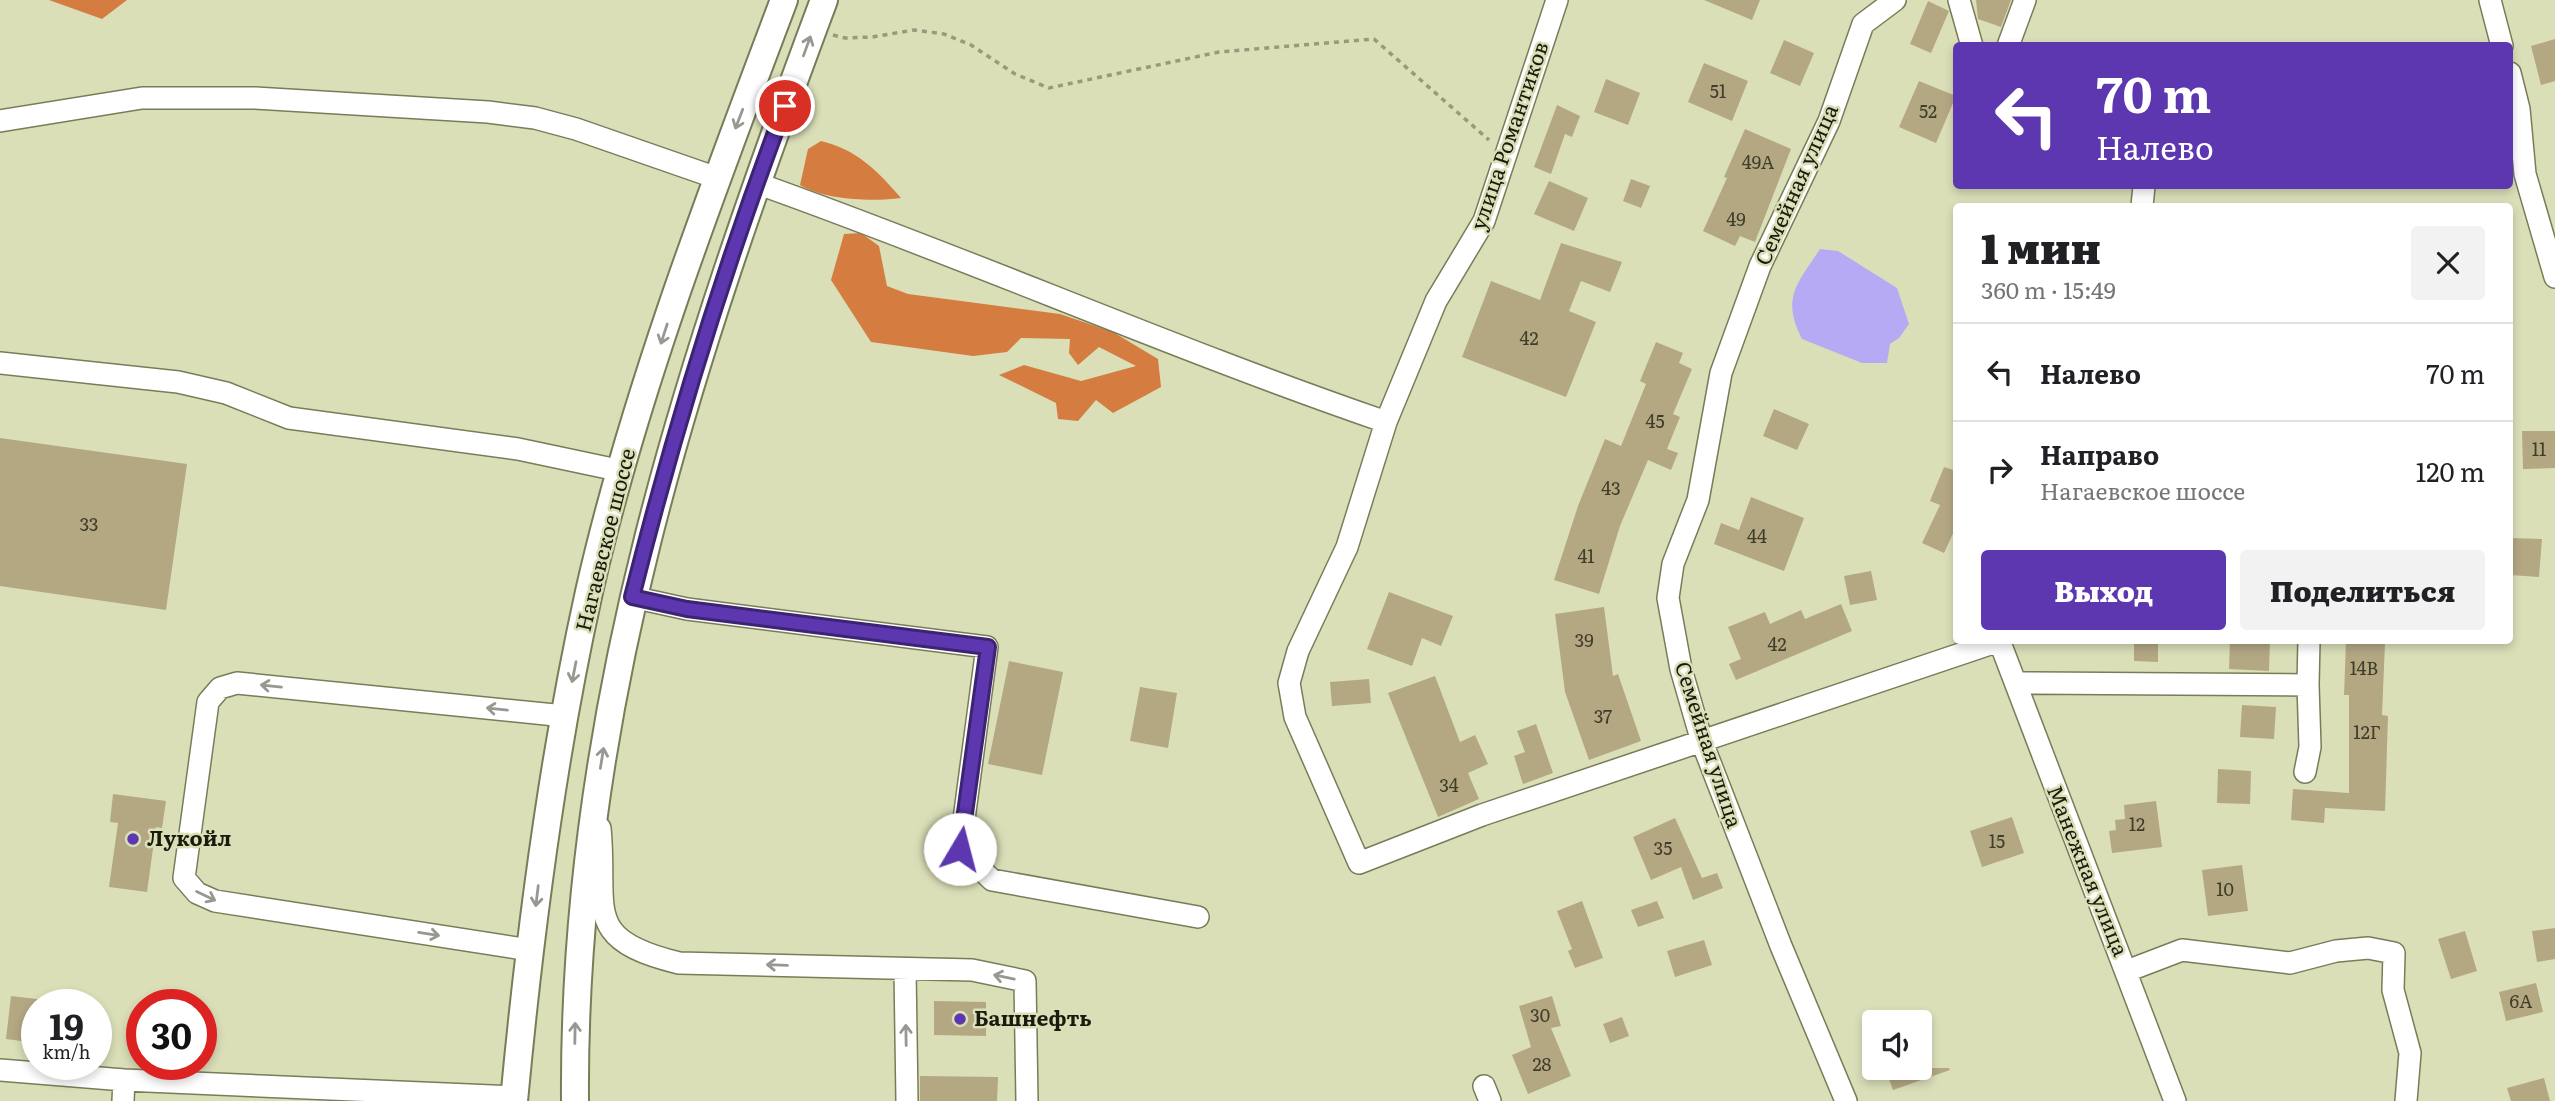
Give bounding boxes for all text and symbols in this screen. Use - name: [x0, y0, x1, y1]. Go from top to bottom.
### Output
- one-way arrow: [802, 36, 814, 58]
- street label: улица Романтиков: [1461, 37, 1554, 234]
- text: 70 m: [2096, 55, 2211, 128]
- icon: left: [1981, 70, 2072, 161]
- pin: [755, 76, 815, 136]
- house number: 51: [1710, 77, 1726, 104]
- icon: arrive: [766, 87, 804, 125]
- house number: 52: [1919, 97, 1937, 124]
- street label: Семейная улица: [1745, 98, 1844, 269]
- one-way arrow: [732, 108, 744, 130]
- text: Налево: [2096, 122, 2214, 170]
- house number: 49А: [1742, 148, 1774, 175]
- house number: 49: [1726, 205, 1746, 232]
- text: 1 мин: [1981, 215, 2101, 277]
- button: close: [2411, 226, 2485, 300]
- text: 360 m · 15:49: [1981, 272, 2116, 306]
- one-way arrow: [657, 323, 670, 345]
- house number: 42: [1519, 324, 1539, 351]
- icon: left: [1981, 353, 2019, 391]
- text: Налево: [2040, 353, 2141, 392]
- text: 70 m: [2426, 353, 2485, 392]
- house number: 45: [1645, 407, 1665, 434]
- text: Направо: [2040, 434, 2159, 473]
- house number: 11: [2532, 435, 2546, 462]
- street label: Нагаевское шоссе: [566, 445, 641, 634]
- icon: right: [1981, 451, 2019, 489]
- text: 120 m: [2416, 451, 2485, 490]
- text: Нагаевское шоссе: [2040, 473, 2245, 507]
- house number: 43: [1601, 474, 1621, 501]
- house number: 33: [80, 510, 98, 537]
- house number: 44: [1747, 522, 1767, 549]
- house number: 41: [1577, 542, 1595, 569]
- button: Выход: [1981, 550, 2226, 630]
- button: Поделиться: [2240, 550, 2485, 630]
- house number: 39: [1574, 626, 1594, 653]
- house number: 42: [1767, 630, 1787, 657]
- house number: 14В: [2350, 654, 2378, 681]
- street label: Семейная улица: [1669, 657, 1752, 832]
- one-way arrow: [567, 660, 580, 683]
- one-way arrow: [260, 679, 283, 692]
- one-way arrow: [487, 702, 509, 715]
- house number: 37: [1594, 702, 1612, 729]
- house number: 12Г: [2353, 718, 2381, 745]
- one-way arrow: [596, 747, 609, 770]
- house number: 34: [1439, 771, 1459, 798]
- street label: Манежная улица: [2041, 780, 2138, 961]
- house number: 12: [2129, 810, 2145, 837]
- position arrow: [923, 812, 997, 886]
- place label: Лукойл: [147, 821, 232, 852]
- house number: 15: [1989, 827, 2005, 854]
- marker: Лукойл: [125, 831, 141, 847]
- house number: 35: [1654, 834, 1672, 861]
- house number: 10: [2216, 875, 2234, 902]
- one-way arrow: [531, 884, 544, 907]
- one-way arrow: [195, 889, 215, 903]
- one-way arrow: [417, 928, 440, 941]
- one-way arrow: [766, 959, 789, 972]
- one-way arrow: [993, 969, 1016, 983]
- house number: 6А: [2510, 987, 2532, 1014]
- speed limit sign: 30: [126, 989, 217, 1080]
- text: 19: [49, 999, 84, 1051]
- place label: Башнефть: [974, 1001, 1092, 1032]
- house number: 30: [1530, 1001, 1550, 1028]
- map controls: [1862, 1010, 1932, 1080]
- button: sound: [1862, 1010, 1932, 1080]
- marker: Башнефть: [952, 1011, 968, 1027]
- one-way arrow: [568, 1022, 582, 1045]
- one-way arrow: [899, 1024, 913, 1047]
- text: km/h: [43, 1038, 90, 1065]
- house number: 28: [1532, 1050, 1552, 1077]

